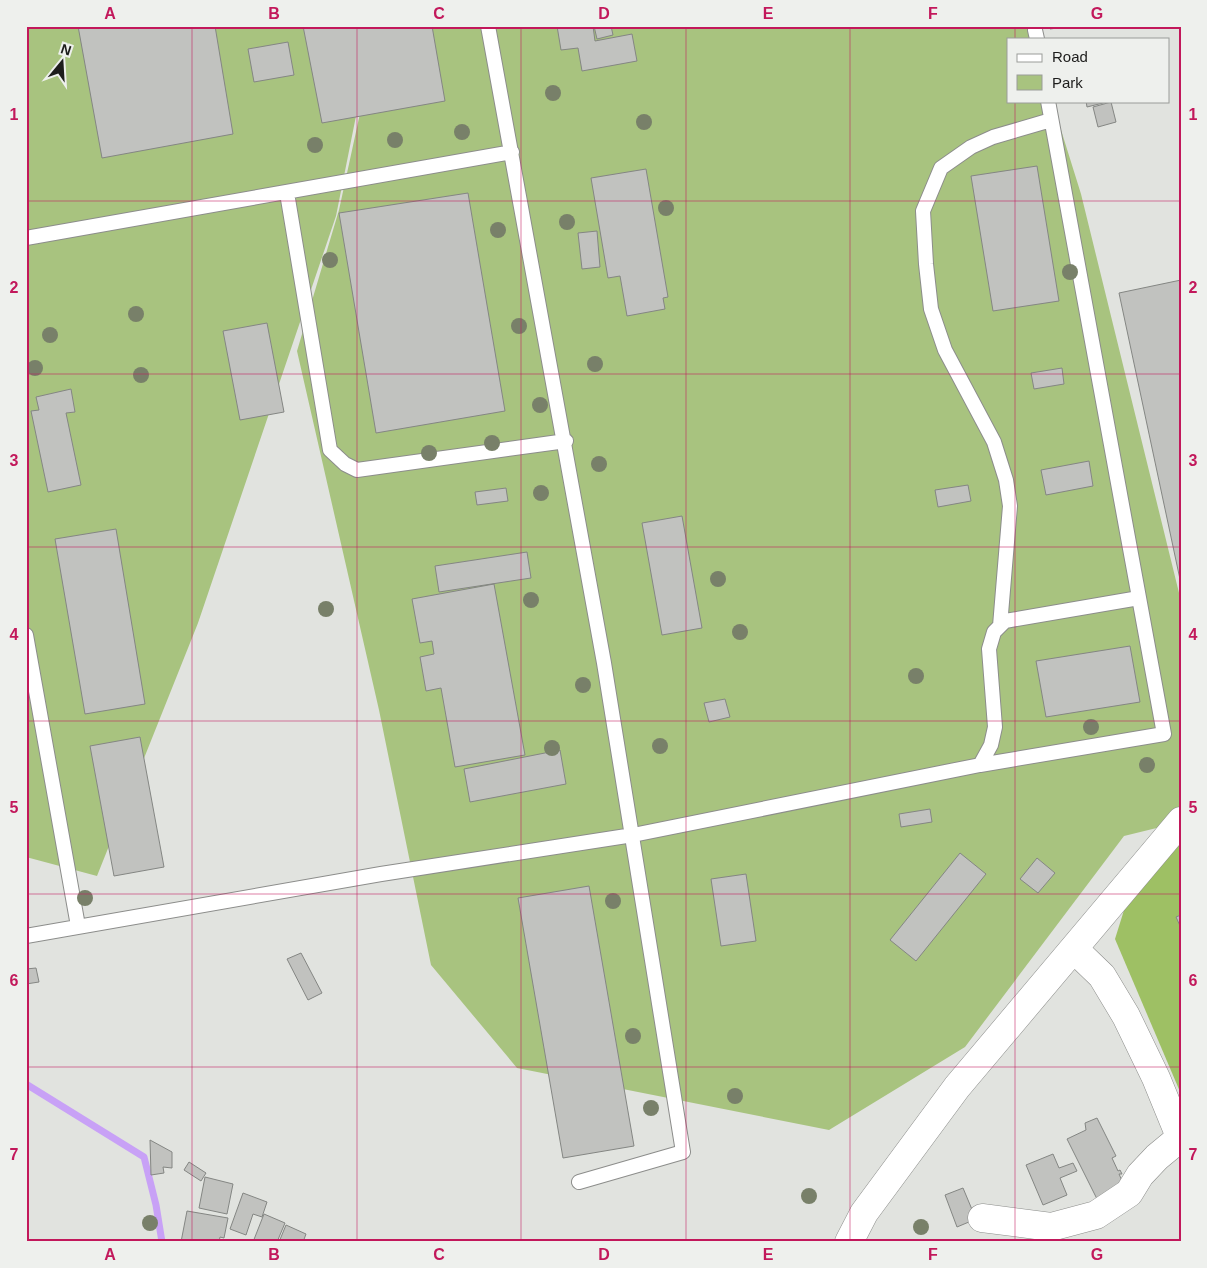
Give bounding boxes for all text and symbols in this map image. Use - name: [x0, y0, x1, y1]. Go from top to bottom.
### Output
- text: A: [104, 5, 116, 22]
- text: B: [268, 5, 280, 22]
- text: C: [433, 5, 445, 22]
- text: D: [598, 5, 610, 22]
- text: E: [763, 5, 774, 22]
- text: F: [928, 5, 938, 22]
- text: G: [1091, 5, 1103, 22]
- north arrow: [38, 38, 88, 88]
- legend: [1007, 38, 1170, 102]
- text: N: [59, 40, 73, 59]
- text: Road: [1052, 48, 1088, 65]
- text: Park: [1052, 74, 1083, 91]
- text: 1: [10, 106, 19, 123]
- text: 1: [1189, 106, 1198, 123]
- text: 2: [10, 279, 19, 296]
- text: 2: [1189, 279, 1198, 296]
- text: 3: [10, 452, 19, 469]
- text: 3: [1189, 452, 1198, 469]
- text: 4: [10, 626, 19, 643]
- text: 4: [1189, 626, 1198, 643]
- text: 5: [10, 799, 19, 816]
- text: 5: [1189, 799, 1198, 816]
- text: 6: [10, 972, 19, 989]
- text: 6: [1189, 972, 1198, 989]
- text: 7: [10, 1146, 19, 1163]
- text: 7: [1189, 1146, 1198, 1163]
- text: A: [104, 1246, 116, 1263]
- text: B: [268, 1246, 280, 1263]
- text: C: [433, 1246, 445, 1263]
- text: D: [598, 1246, 610, 1263]
- text: E: [763, 1246, 774, 1263]
- text: F: [928, 1246, 938, 1263]
- text: G: [1091, 1246, 1103, 1263]

